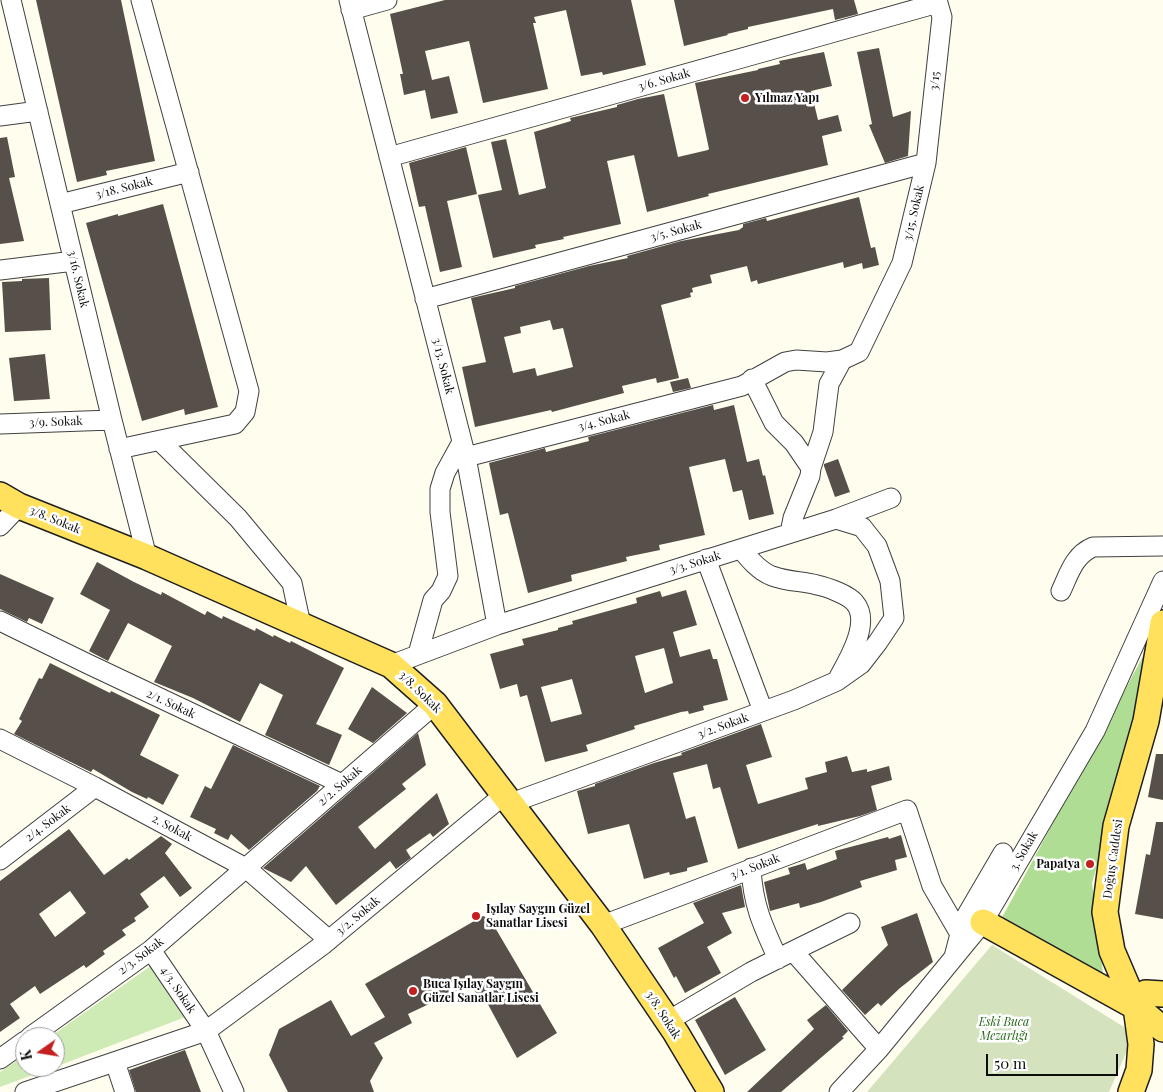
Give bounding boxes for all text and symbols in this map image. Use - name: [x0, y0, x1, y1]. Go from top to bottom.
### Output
- street label: 3/6. Sokak: [636, 66, 692, 94]
- street label: 3/15: [927, 71, 943, 91]
- place label: Yılmaz Yapı: [755, 91, 819, 105]
- marker: Yılmaz Yapı: [739, 92, 751, 104]
- street label: 3/18. Sokak: [94, 174, 154, 202]
- street label: 3/15. Sokak: [901, 184, 927, 242]
- street label: 3/5. Sokak: [649, 217, 703, 245]
- street label: 3/16. Sokak: [64, 249, 92, 309]
- street label: 3/13. Sokak: [429, 336, 457, 396]
- street label: 3/4. Sokak: [577, 408, 631, 434]
- street label: 3/9. Sokak: [29, 414, 83, 430]
- street label: 3/8. Sokak: [27, 503, 83, 537]
- street label: 3/3. Sokak: [668, 548, 722, 578]
- street label: 3/8. Sokak: [396, 668, 444, 716]
- street label: 2/1. Sokak: [144, 686, 198, 722]
- street label: 3/2. Sokak: [695, 710, 751, 742]
- street label: 2/2. Sokak: [315, 763, 365, 809]
- street label: 2/4. Sokak: [22, 801, 74, 845]
- street label: 2. Sokak: [149, 811, 195, 845]
- street label: Doğuş Caddesi: [1100, 818, 1126, 900]
- street label: 3. Sokak: [1007, 829, 1041, 873]
- street label: 3/1. Sokak: [728, 851, 782, 883]
- place label: Papatya: [1036, 857, 1080, 871]
- marker: Papatya: [1084, 858, 1096, 870]
- street label: 3/2. Sokak: [333, 893, 383, 939]
- place label: Işılay Saygın Güzel Sanatlar Lisesi: [486, 902, 590, 930]
- marker: Işılay Saygın Güzel Sanatlar Lisesi: [470, 910, 482, 922]
- street label: 2/3. Sokak: [115, 934, 167, 978]
- street label: 4/3. Sokak: [157, 964, 199, 1016]
- place label: Buca Işılay Saygın Güzel Sanatlar Lisesi: [423, 977, 539, 1005]
- marker: Buca Işılay Saygın Güzel Sanatlar Lisesi: [407, 985, 419, 997]
- street label: 3/8. Sokak: [642, 988, 684, 1042]
- park label: Eski Buca Mezarlığı: [979, 1015, 1029, 1043]
- north arrow: [15, 1027, 65, 1077]
- scale bar: [988, 1044, 1120, 1076]
- text: K: [15, 1048, 36, 1062]
- text: 50 m: [994, 1053, 1026, 1073]

